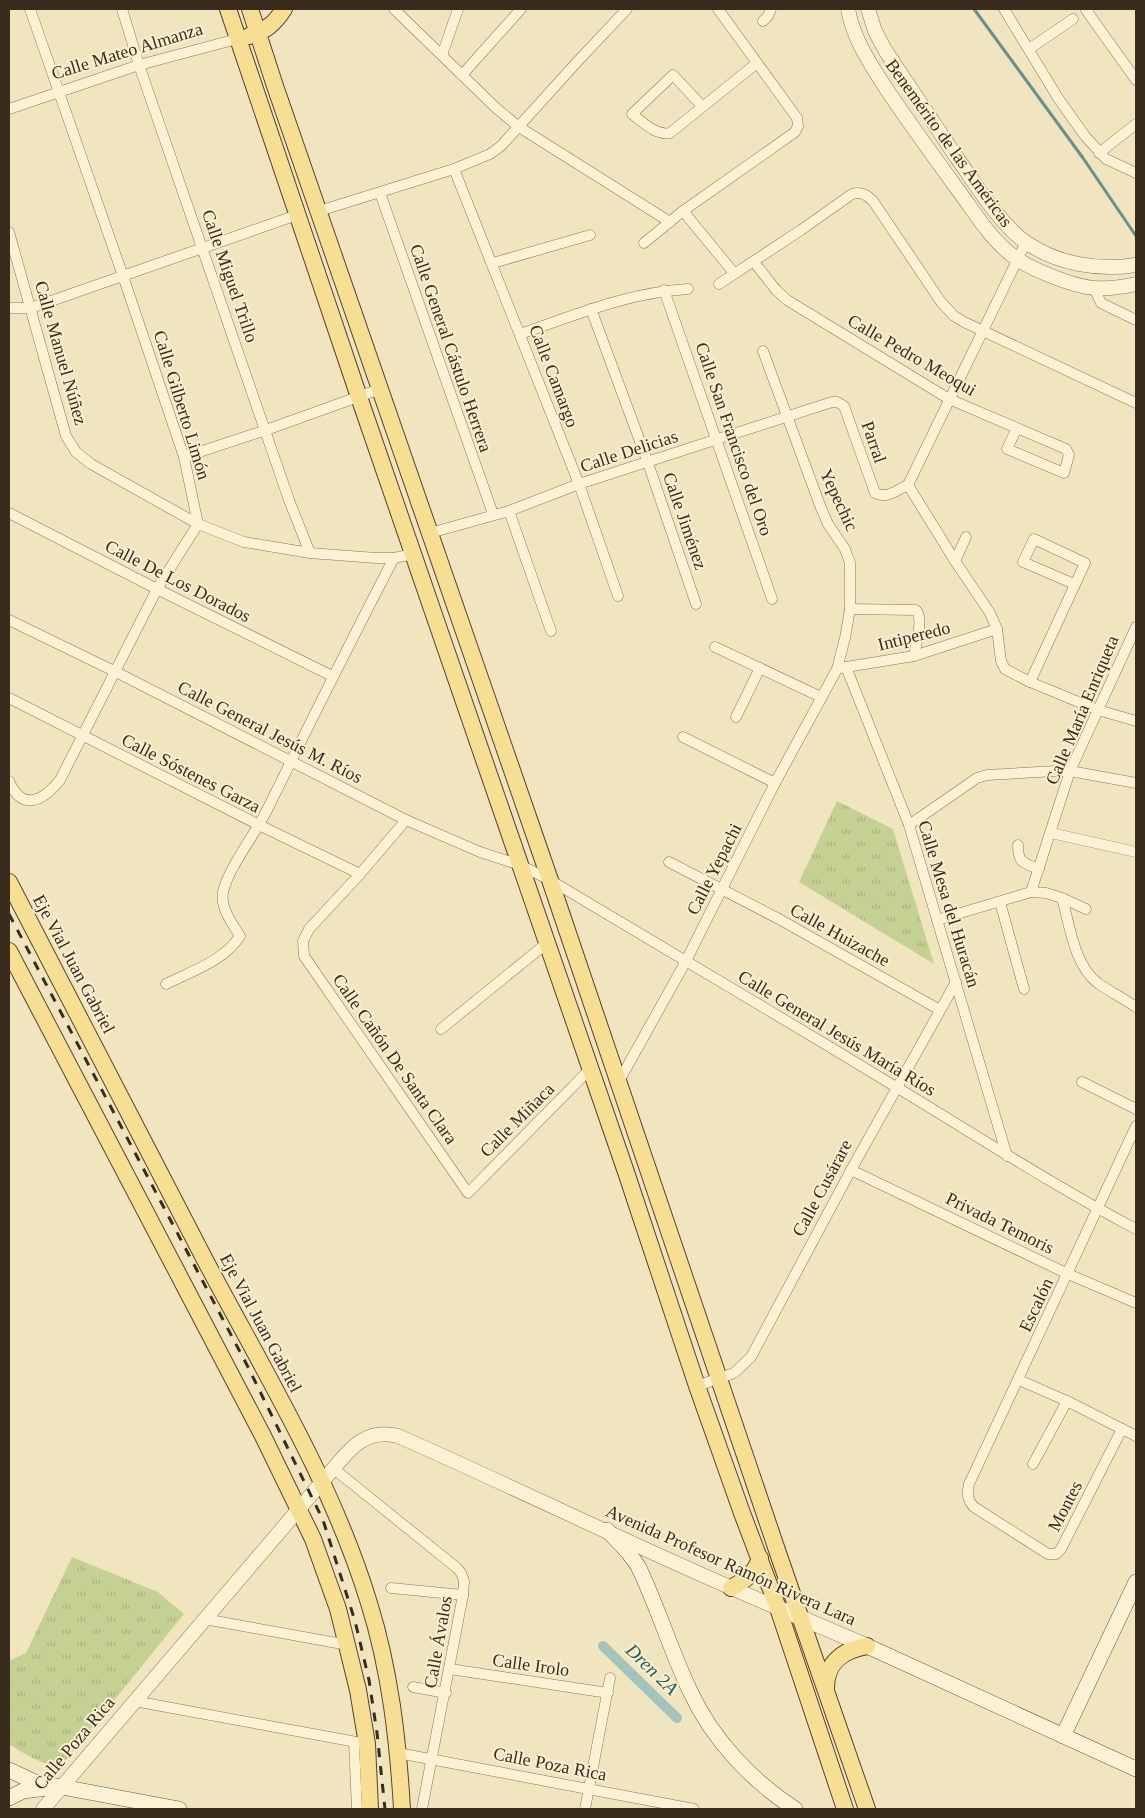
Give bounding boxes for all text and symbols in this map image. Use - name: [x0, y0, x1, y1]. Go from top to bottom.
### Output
- street label: Calle Mateo Almanza: [49, 18, 205, 84]
- street label: Benemérito de las Américas: [881, 55, 1017, 231]
- street label: Calle Miguel Trillo: [198, 207, 262, 345]
- street label: Calle General Cástulo Herrera: [406, 241, 496, 455]
- street label: Calle Manuel Núñez: [31, 279, 91, 427]
- street label: Calle Pedro Meoqui: [844, 310, 980, 400]
- street label: Calle Camargo: [525, 322, 583, 430]
- street label: Calle Gilberto Limón: [150, 328, 214, 482]
- street label: Calle San Francisco del Oro: [692, 340, 776, 538]
- street label: Parral: [858, 418, 890, 466]
- street label: Calle Delicias: [578, 426, 680, 476]
- street label: Yepechic: [816, 466, 862, 534]
- street label: Calle Jiménez: [659, 470, 711, 572]
- street label: Calle De Los Dorados: [102, 536, 254, 626]
- street label: Intiperedo: [876, 617, 952, 655]
- street label: Calle María Enriqueta: [1042, 632, 1122, 788]
- street label: Calle General Jesús M. Ríos: [174, 677, 366, 787]
- street label: Calle Sóstenes Garza: [118, 729, 264, 817]
- street label: Calle Mesa del Huracán: [914, 818, 984, 990]
- street label: Calle Yepachi: [682, 820, 746, 918]
- street label: Eje Vial Juan Gabriel: [29, 891, 119, 1037]
- street label: Calle Huizache: [787, 899, 893, 971]
- street label: Calle General Jesús María Ríos: [735, 966, 939, 1100]
- street label: Calle Cañón De Santa Clara: [329, 970, 461, 1148]
- street label: Calle Miñaca: [476, 1079, 558, 1161]
- street label: Calle Cusárare: [788, 1136, 856, 1240]
- street label: Privada Temoris: [943, 1188, 1057, 1258]
- street label: Eje Vial Juan Gabriel: [216, 1250, 306, 1396]
- street label: Escalón: [1015, 1275, 1057, 1335]
- street label: Montes: [1044, 1477, 1086, 1535]
- street label: Avenida Profesor Ramón Rivera Lara: [603, 1501, 859, 1629]
- street label: Calle Ávalos: [419, 1594, 456, 1690]
- water label: Dren 2A: [621, 1638, 683, 1699]
- street label: Calle Irolo: [491, 1650, 571, 1680]
- street label: Calle Poza Rica: [29, 1693, 119, 1793]
- street label: Calle Poza Rica: [492, 1743, 608, 1785]

